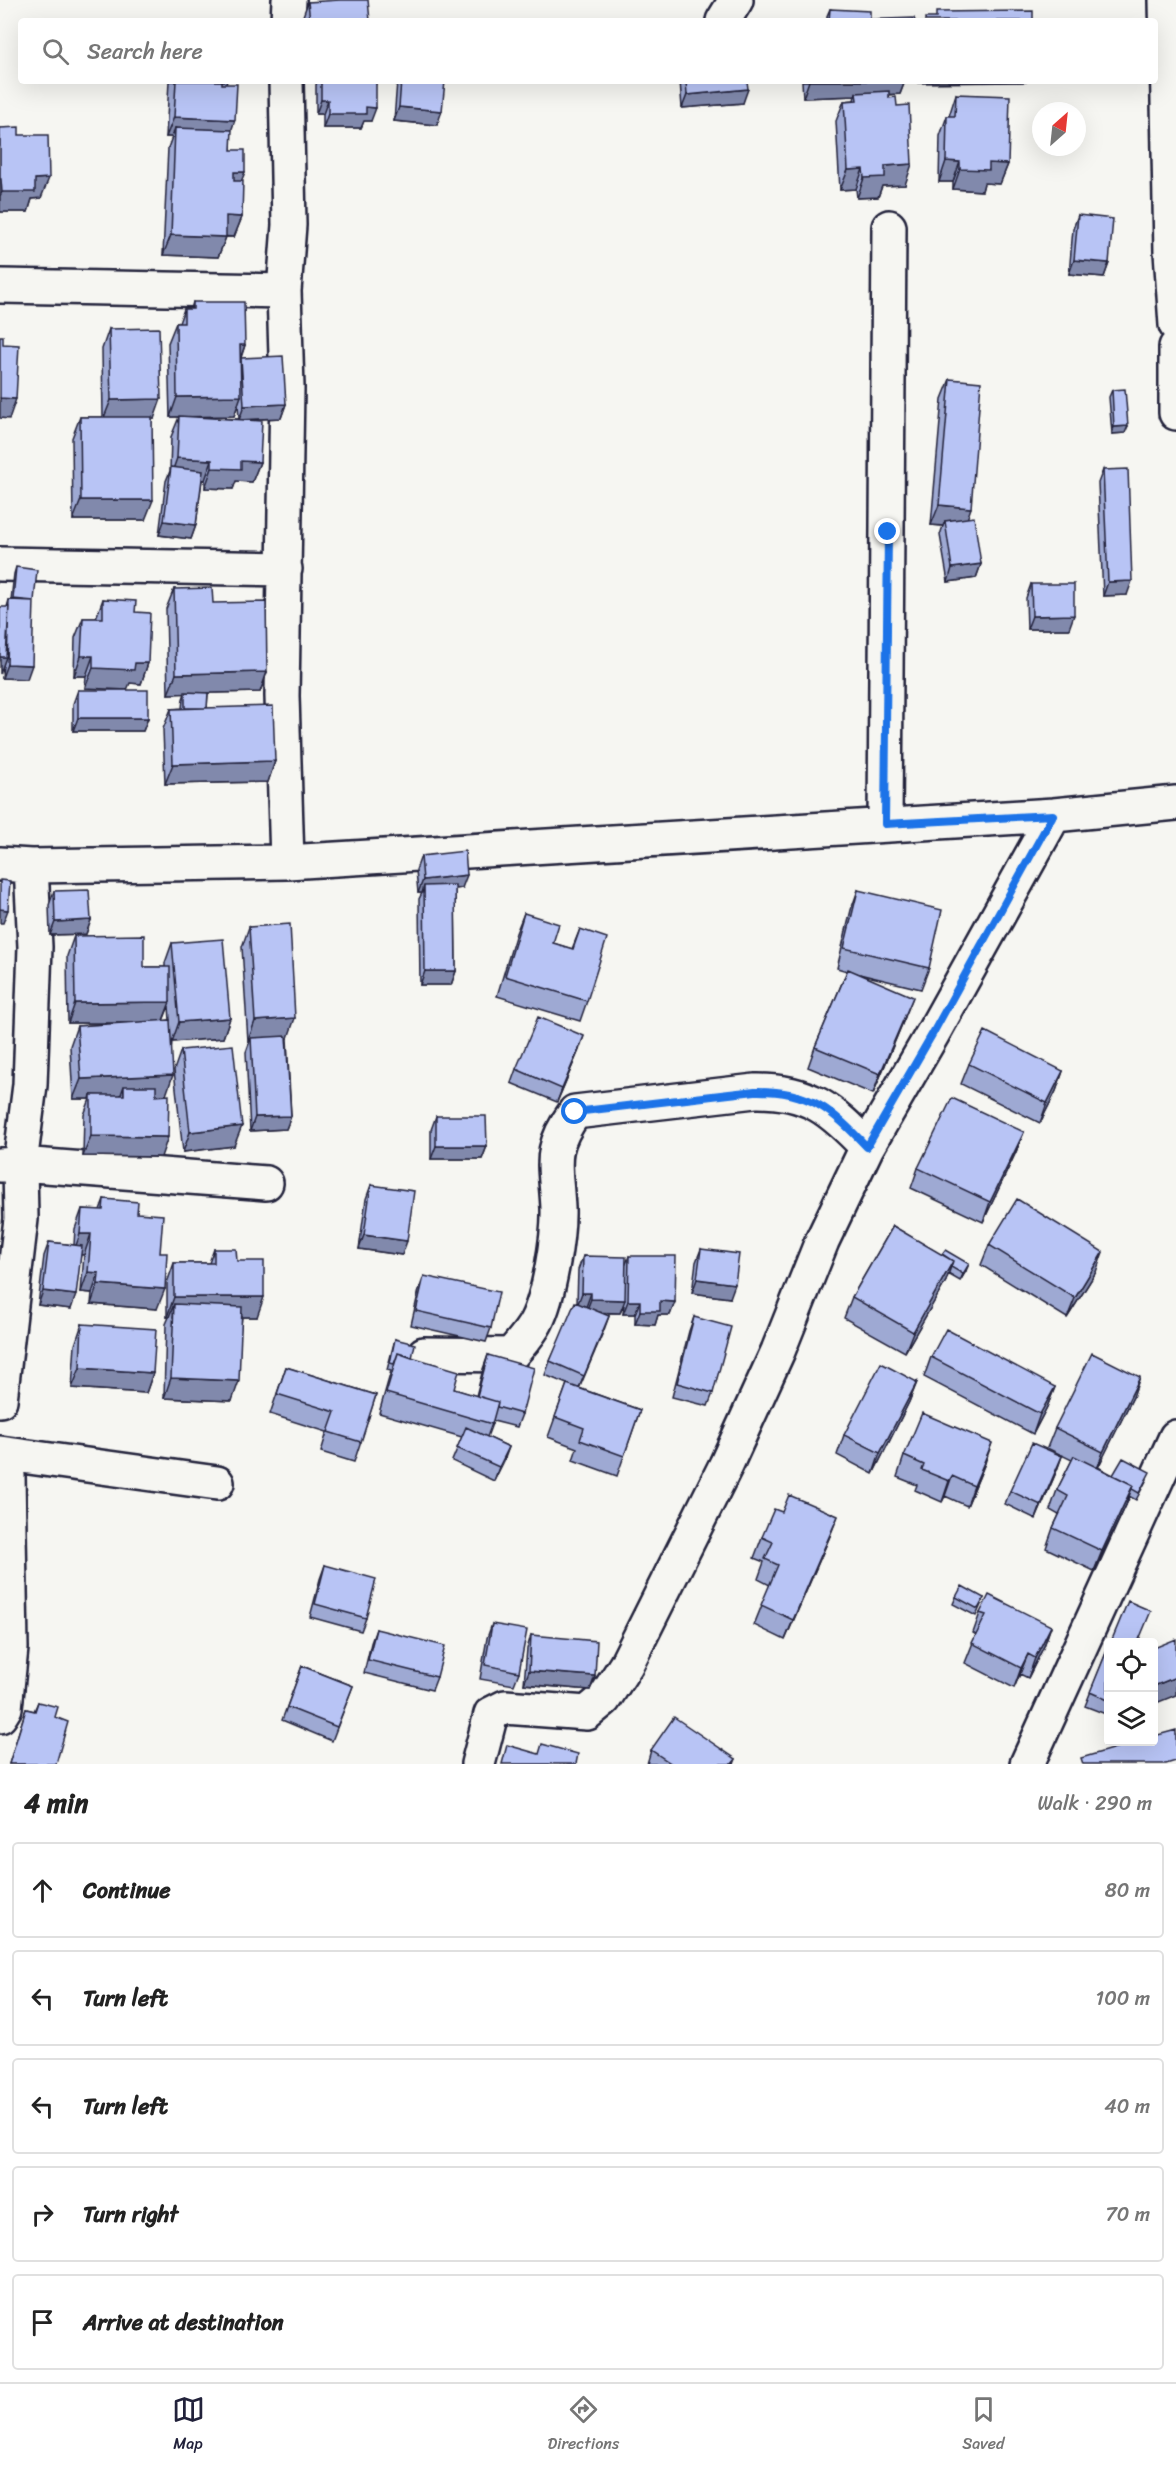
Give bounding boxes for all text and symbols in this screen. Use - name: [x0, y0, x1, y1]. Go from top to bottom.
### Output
- search box: [18, 18, 1158, 84]
- text: Search here: [87, 32, 203, 71]
- icon: search: [39, 35, 72, 68]
- north arrow: [1032, 102, 1086, 156]
- route end: [874, 518, 900, 544]
- route start: [561, 1098, 587, 1124]
- map controls: [1104, 1638, 1158, 1746]
- button: locate: [1104, 1638, 1158, 1692]
- button: layers: [1104, 1692, 1158, 1746]
- text: 4 min: [24, 1780, 88, 1826]
- text: Walk · 290 m: [1037, 1786, 1152, 1821]
- text: Continue: [83, 1871, 171, 1910]
- text: 80 m: [1105, 1873, 1150, 1908]
- icon: ahead: [26, 1874, 59, 1907]
- text: Turn left: [83, 1979, 168, 2018]
- text: 100 m: [1096, 1981, 1150, 2016]
- icon: left: [26, 1982, 59, 2015]
- text: Turn left: [83, 2087, 168, 2126]
- text: 40 m: [1104, 2089, 1150, 2124]
- icon: left: [26, 2090, 59, 2123]
- text: Turn right: [83, 2195, 178, 2234]
- text: 70 m: [1105, 2197, 1150, 2232]
- icon: right: [26, 2198, 59, 2231]
- text: Arrive at destination: [83, 2303, 284, 2342]
- icon: arrive: [26, 2306, 59, 2339]
- tab: Map: [172, 2393, 205, 2458]
- tab: Directions: [548, 2393, 619, 2458]
- tab: Saved: [962, 2393, 1004, 2458]

